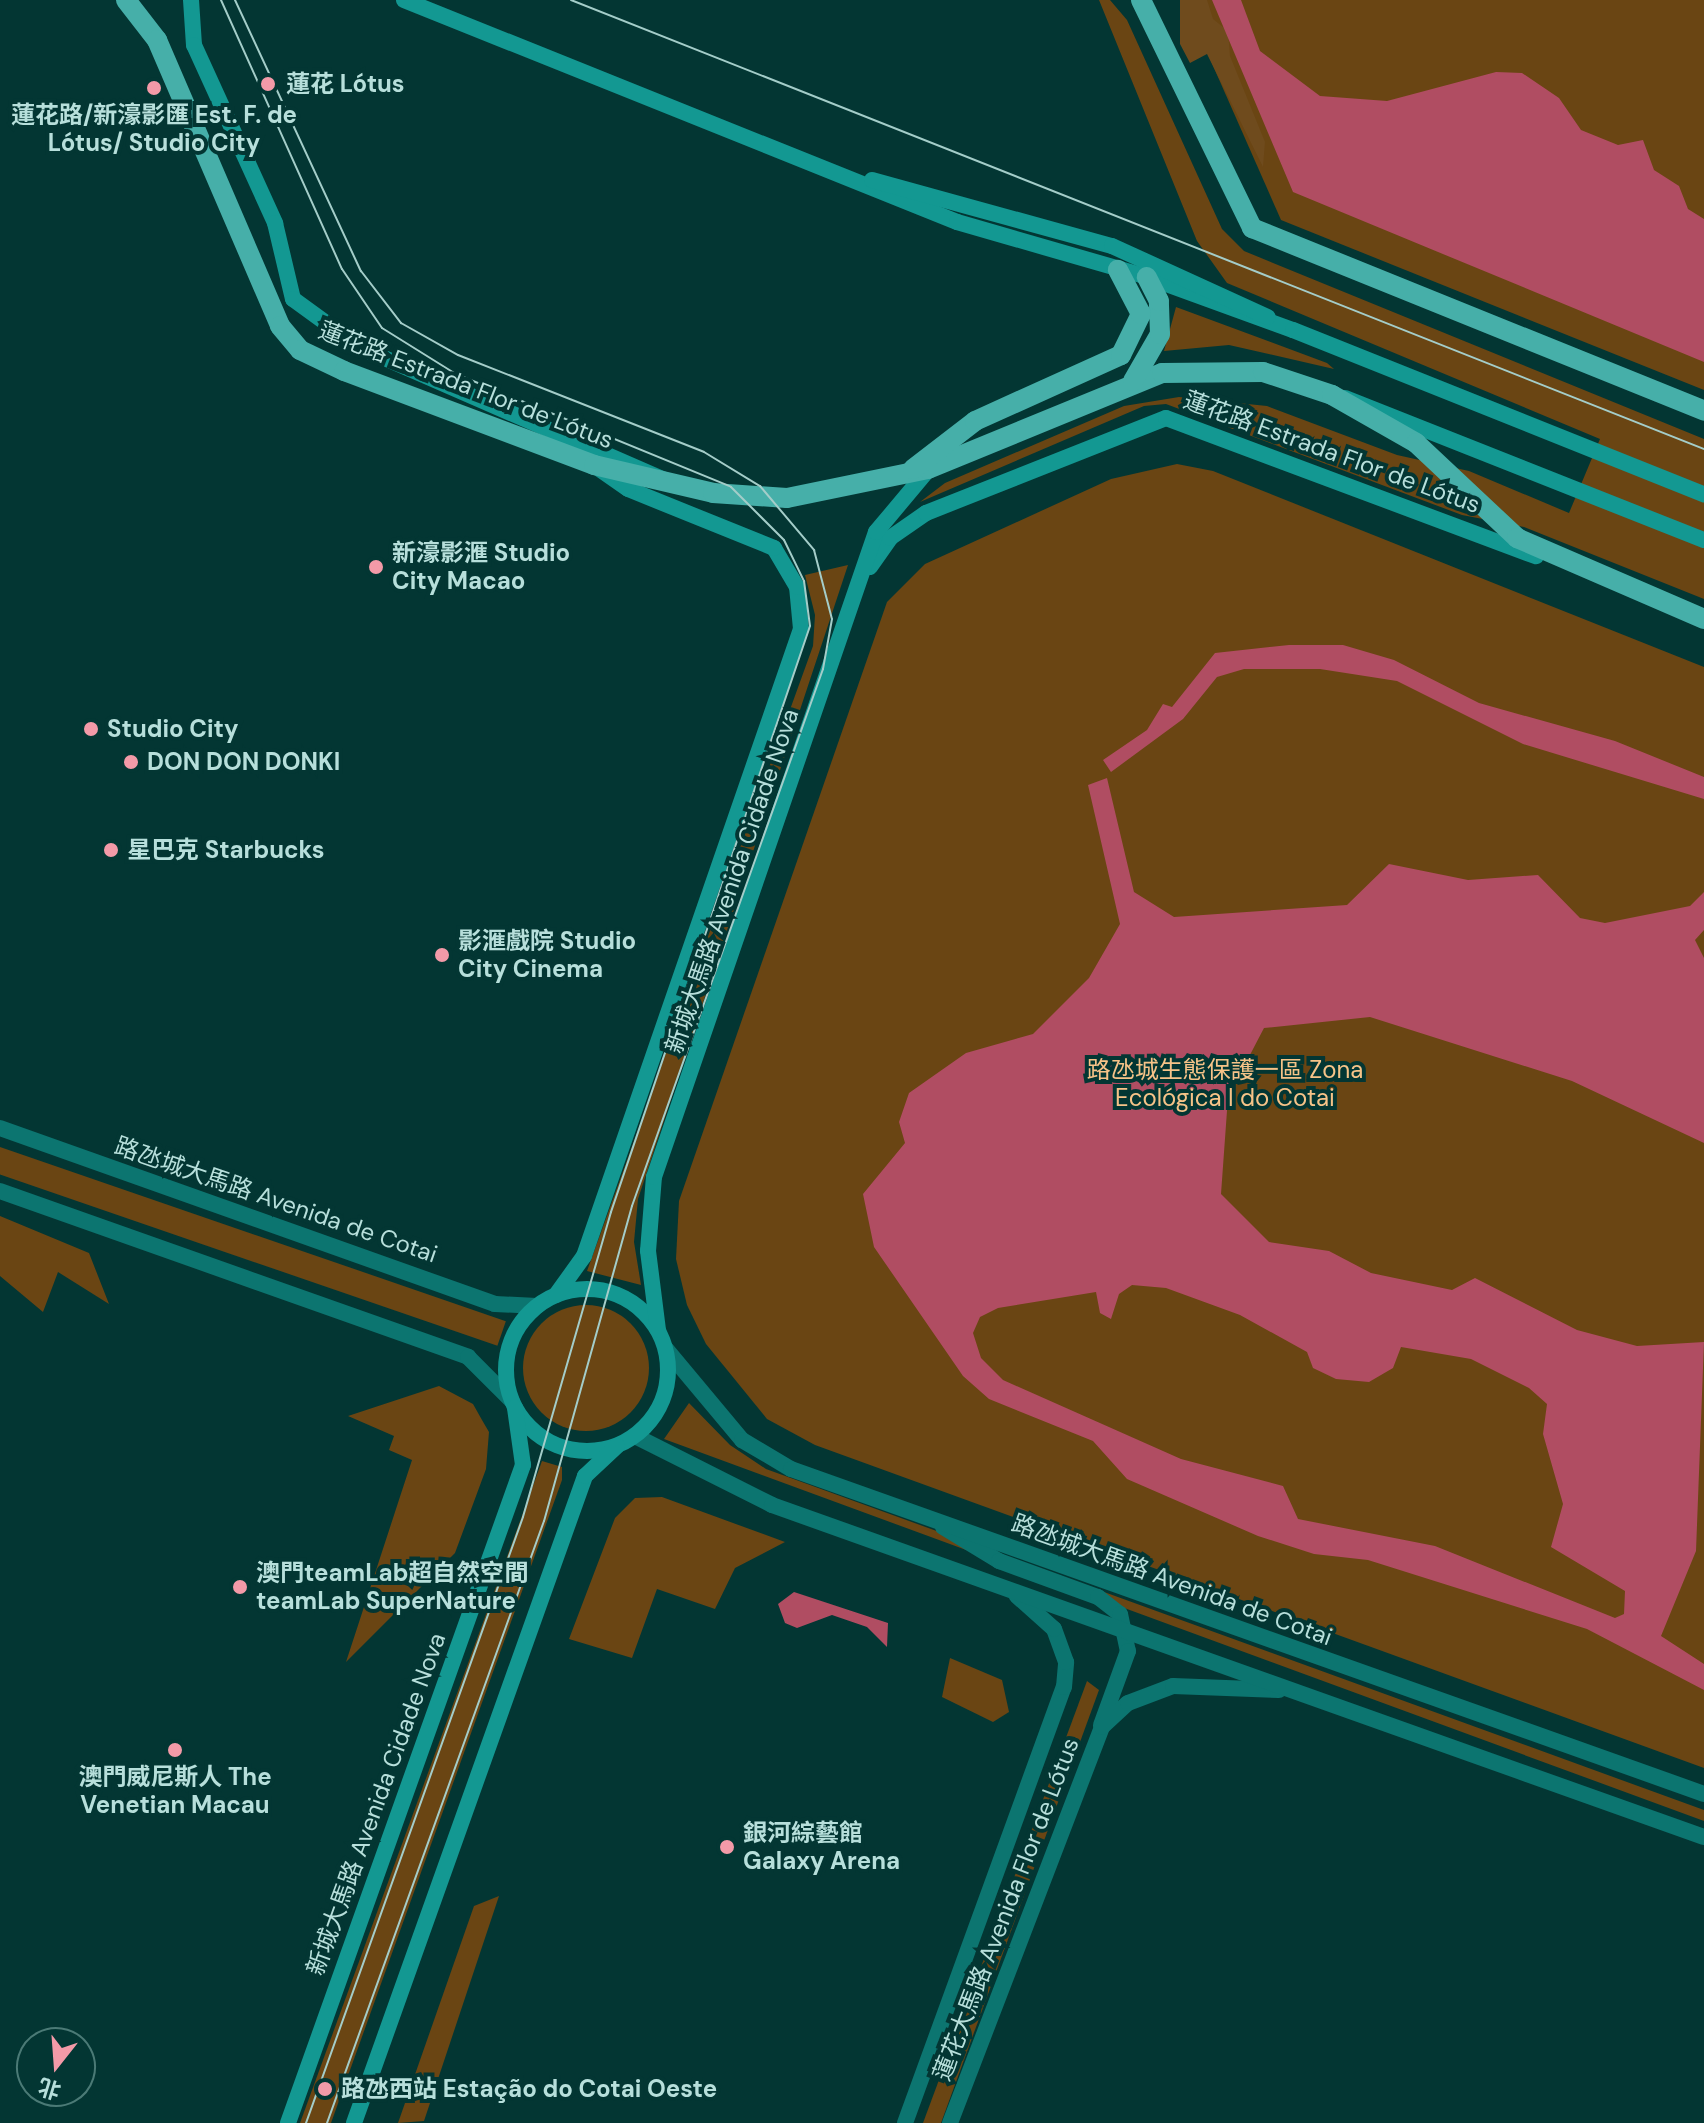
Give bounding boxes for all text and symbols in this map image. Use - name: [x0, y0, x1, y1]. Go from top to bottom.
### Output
- place label: 蓮花 Lótus: [286, 70, 405, 98]
- marker: 蓮花 Lótus: [257, 73, 279, 95]
- marker: 蓮花路/新濠影匯 Est. F. de Lótus/ Studio City: [145, 79, 163, 97]
- place label: 蓮花路/新濠影匯 Est. F. de Lótus/ Studio City: [11, 101, 297, 157]
- street label: 蓮花路 Estrada Flor de Lótus: [315, 315, 617, 455]
- street label: 蓮花路 Estrada Flor de Lótus: [1180, 385, 1484, 519]
- place label: 新濠影滙 Studio City Macao: [392, 539, 570, 595]
- marker: 新濠影滙 Studio City Macao: [367, 558, 385, 576]
- street label: 新城大馬路 Avenida Cidade Nova: [659, 705, 805, 1057]
- place label: Studio City: [107, 715, 238, 743]
- marker: Studio City: [82, 720, 100, 738]
- place label: DON DON DONKI: [147, 748, 340, 776]
- marker: DON DON DONKI: [122, 753, 140, 771]
- place label: 星巴克 Starbucks: [127, 836, 325, 864]
- marker: 星巴克 Starbucks: [102, 841, 120, 859]
- place label: 影滙戲院 Studio City Cinema: [458, 927, 636, 983]
- marker: 影滙戲院 Studio City Cinema: [433, 946, 451, 964]
- park label: 路氹城生態保護一區 Zona Ecológica I do Cotai: [1087, 1056, 1363, 1112]
- street label: 路氹城大馬路 Avenida de Cotai: [111, 1131, 441, 1269]
- street label: 路氹城大馬路 Avenida de Cotai: [1008, 1508, 1336, 1652]
- place label: 澳門teamLab超自然空間 teamLab SuperNature: [256, 1559, 528, 1615]
- marker: 澳門teamLab超自然空間 teamLab SuperNature: [231, 1578, 249, 1596]
- street label: 新城大馬路 Avenida Cidade Nova: [301, 1629, 451, 1979]
- street label: 蓮花大馬路 Avenida Flor de Lótus: [927, 1734, 1085, 2084]
- marker: 澳門威尼斯人 The Venetian Macau: [166, 1741, 184, 1759]
- place label: 澳門威尼斯人 The Venetian Macau: [78, 1763, 272, 1819]
- place label: 銀河綜藝館 Galaxy Arena: [743, 1819, 900, 1875]
- marker: 銀河綜藝館 Galaxy Arena: [718, 1838, 736, 1856]
- north arrow: [16, 2027, 96, 2107]
- text: 北: [35, 2071, 64, 2106]
- place label: 路氹西站 Estação do Cotai Oeste: [341, 2075, 717, 2103]
- marker: 路氹西站 Estação do Cotai Oeste: [316, 2080, 334, 2098]

